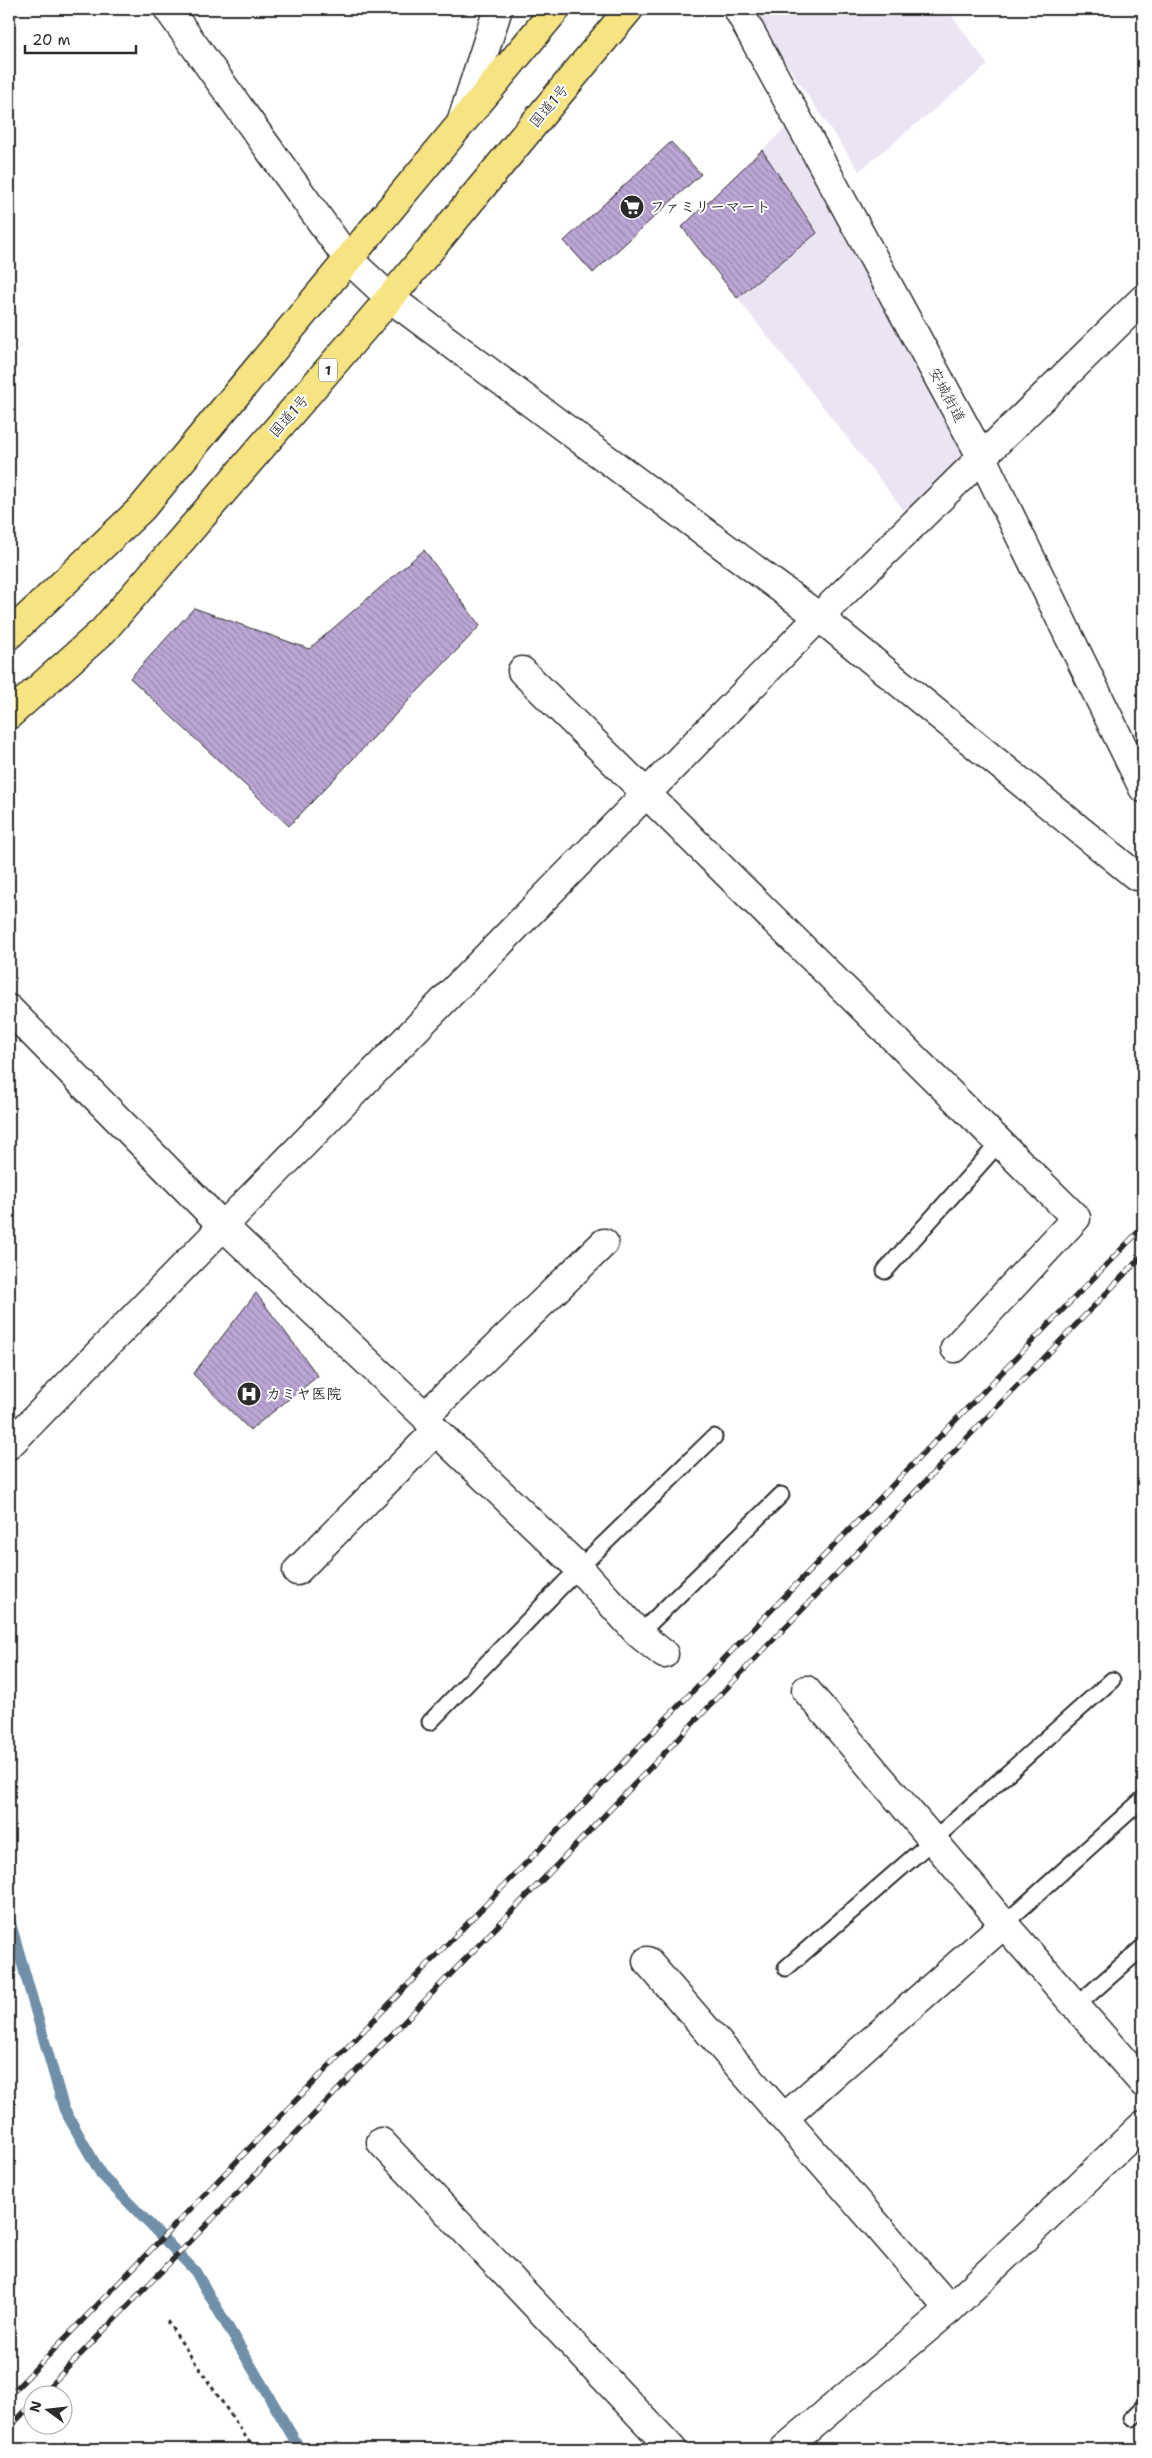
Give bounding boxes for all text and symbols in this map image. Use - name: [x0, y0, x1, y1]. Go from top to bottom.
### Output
- scale bar: [25, 22, 136, 54]
- text: 20 m: [32, 30, 71, 50]
- street label: 国道1号: [525, 80, 573, 132]
- supermarket icon: ファミリーマート: [619, 194, 645, 220]
- place label: ファミリーマート: [650, 197, 771, 217]
- road number: 1: [319, 358, 337, 382]
- street label: 安城街道: [924, 364, 970, 426]
- street label: 国道1号: [265, 390, 313, 442]
- hospital icon: カミヤ医院: [236, 1381, 262, 1407]
- place label: カミヤ医院: [266, 1384, 341, 1404]
- north arrow: [22, 2386, 72, 2436]
- text: N: [25, 2399, 46, 2414]

